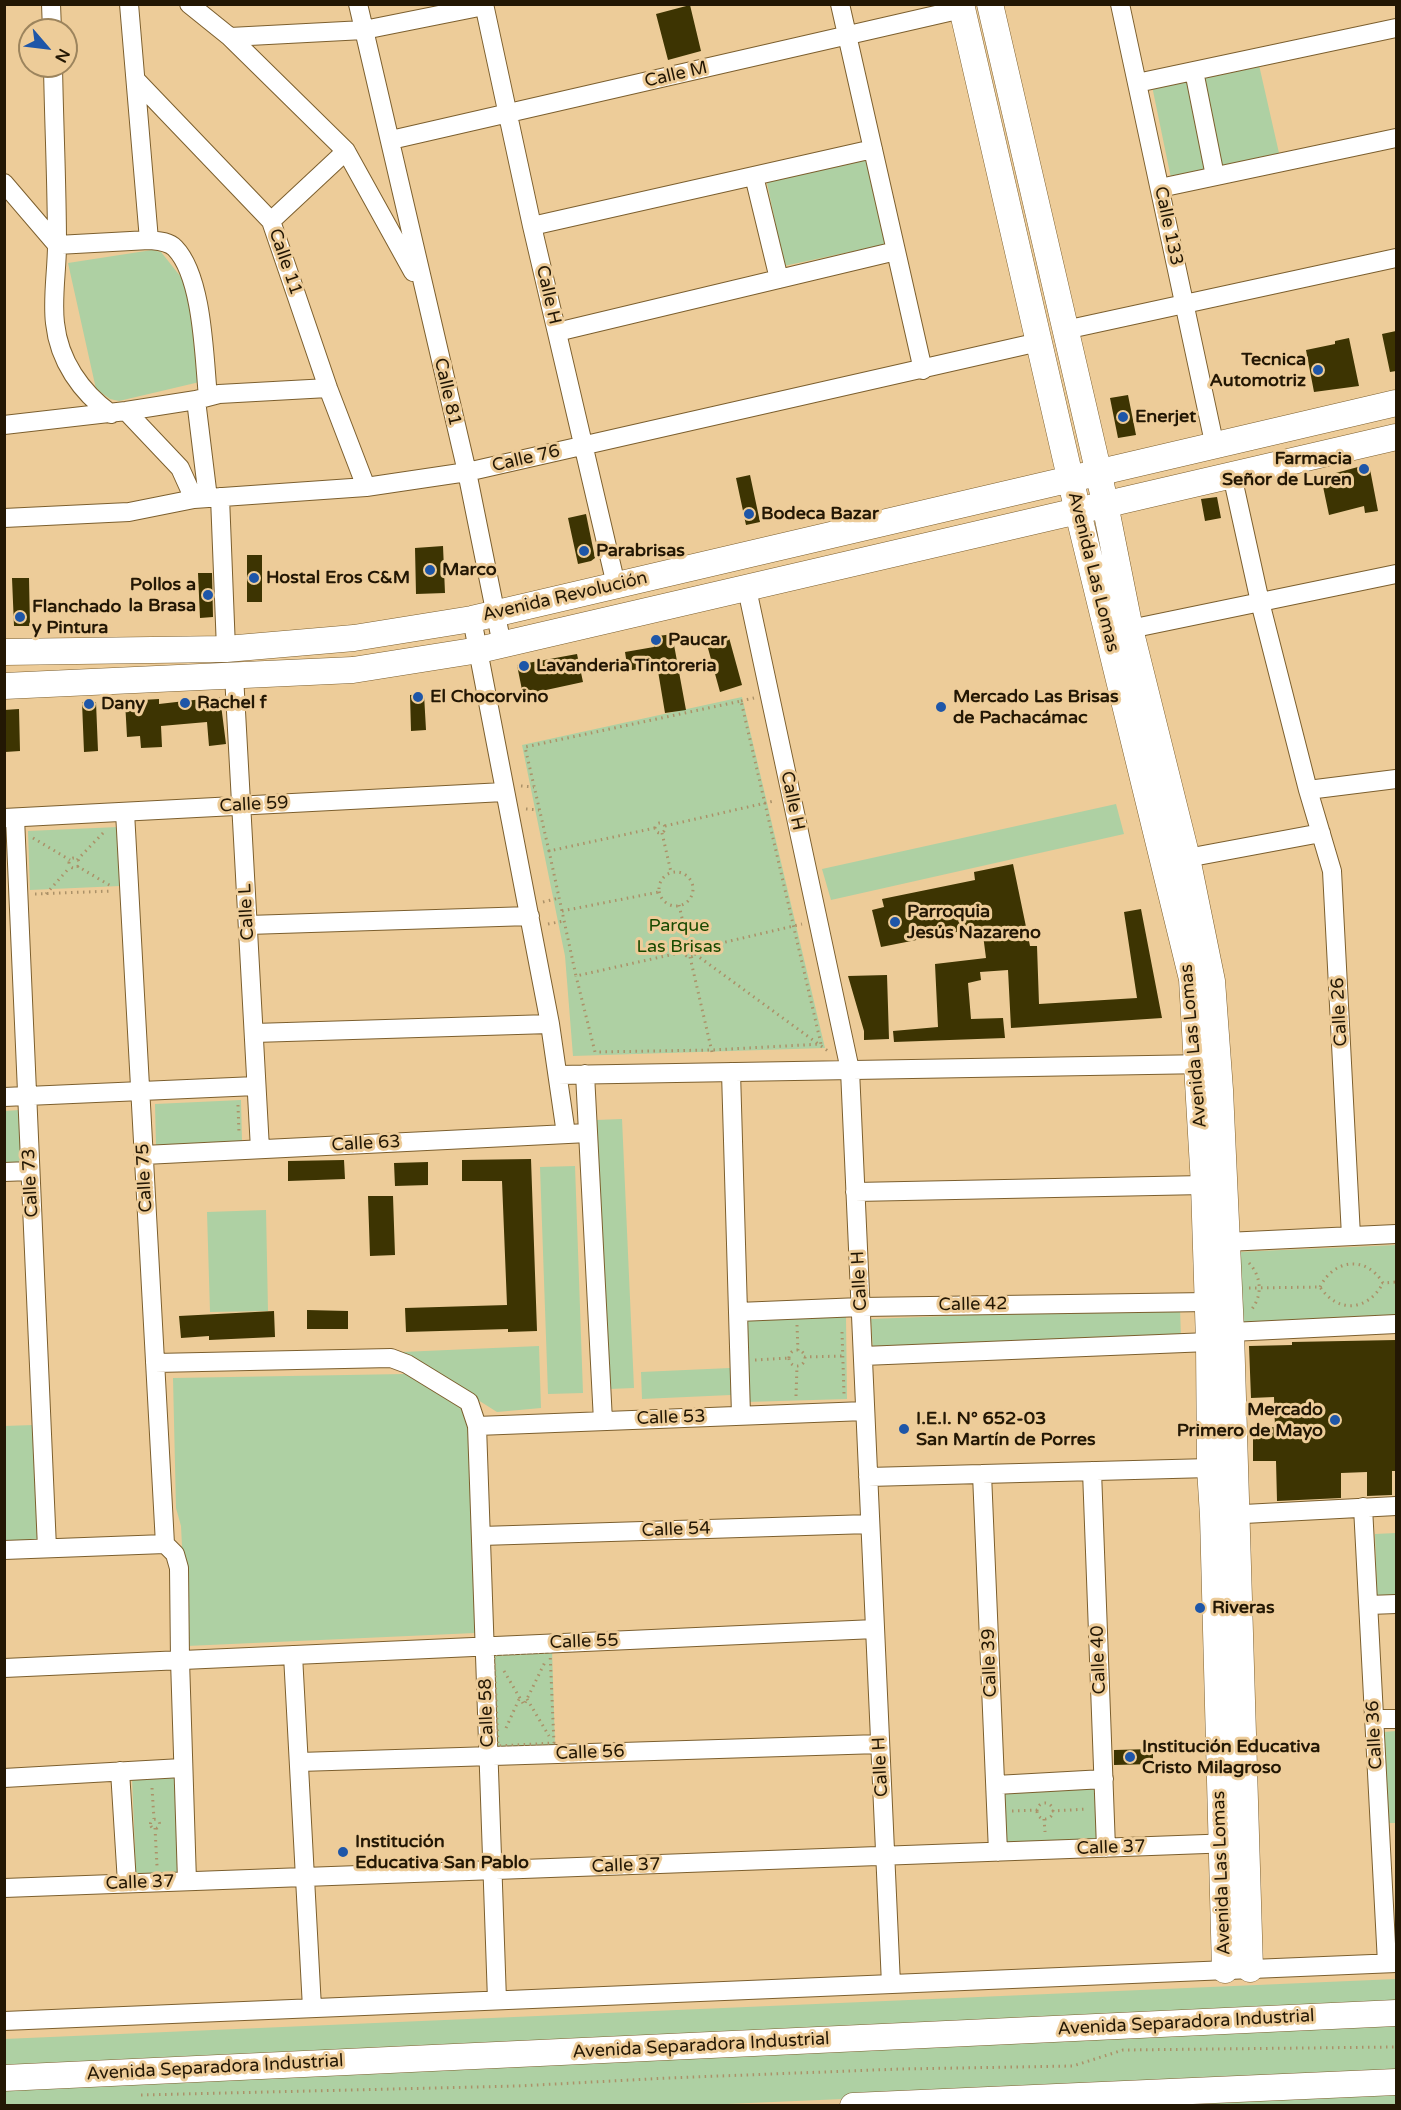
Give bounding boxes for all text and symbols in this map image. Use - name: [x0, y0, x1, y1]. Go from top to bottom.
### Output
- north arrow: [18, 18, 78, 78]
- text: N: [50, 45, 74, 66]
- street label: Calle M: [642, 57, 710, 93]
- street label: Calle 133: [1149, 184, 1187, 268]
- street label: Calle 11: [264, 226, 306, 298]
- street label: Calle H: [531, 263, 565, 327]
- place label: Tecnica Automotriz: [1210, 349, 1306, 392]
- street label: Calle 81: [429, 356, 465, 428]
- marker: Tecnica Automotriz: [1311, 363, 1325, 377]
- place label: Enerjet: [1135, 406, 1196, 428]
- marker: Enerjet: [1116, 410, 1130, 424]
- street label: Calle 76: [490, 441, 562, 477]
- place label: Farmacia Señor de Luren: [1222, 448, 1352, 490]
- marker: Farmacia Señor de Luren: [1357, 462, 1371, 476]
- street label: Avenida Las Lomas: [1063, 490, 1123, 654]
- place label: Bodeca Bazar: [761, 503, 879, 525]
- marker: Bodeca Bazar: [742, 507, 756, 521]
- place label: Parabrisas: [596, 540, 685, 562]
- marker: Parabrisas: [577, 544, 591, 558]
- place label: Marco: [442, 559, 497, 581]
- marker: Marco: [423, 563, 437, 577]
- place label: Hostal Eros C&M: [266, 567, 410, 589]
- street label: Avenida Revolución: [480, 568, 650, 626]
- marker: Hostal Eros C&M: [247, 571, 261, 585]
- place label: Pollos a la Brasa: [129, 574, 196, 616]
- marker: Pollos a la Brasa: [201, 588, 215, 602]
- place label: Flanchado y Pintura: [32, 596, 121, 638]
- marker: Flanchado y Pintura: [13, 610, 27, 624]
- place label: Paucar: [668, 629, 727, 651]
- marker: Paucar: [649, 633, 663, 647]
- place label: Lavanderia Tintoreria: [536, 655, 717, 677]
- marker: Lavanderia Tintoreria: [517, 659, 531, 673]
- place label: El Chocorvino: [430, 686, 548, 708]
- place label: Mercado Las Brisas de Pachacámac: [953, 686, 1119, 728]
- marker: El Chocorvino: [411, 690, 425, 704]
- place label: Rachel f: [197, 692, 267, 714]
- place label: Dany: [101, 693, 145, 715]
- marker: Rachel f: [178, 696, 192, 710]
- marker: Dany: [82, 697, 96, 711]
- marker: Mercado Las Brisas de Pachacámac: [934, 700, 948, 714]
- street label: Calle H: [775, 769, 809, 833]
- street label: Calle 59: [219, 792, 289, 818]
- street label: Calle L: [235, 883, 259, 941]
- place label: Parroquia Jesús Nazareno: [907, 901, 1041, 944]
- park label: Parque Las Brisas: [637, 915, 721, 958]
- marker: Parroquia Jesús Nazareno: [888, 915, 902, 929]
- street label: Avenida Las Lomas: [1176, 963, 1212, 1129]
- street label: Calle 26: [1327, 977, 1353, 1047]
- street label: Calle 63: [331, 1131, 401, 1157]
- street label: Calle 75: [132, 1143, 158, 1213]
- street label: Calle 73: [18, 1148, 44, 1218]
- street label: Calle H: [848, 1250, 872, 1312]
- street label: Calle 42: [938, 1294, 1008, 1316]
- place label: Mercado Primero de Mayo: [1177, 1399, 1323, 1442]
- street label: Calle 53: [636, 1406, 706, 1430]
- place label: I.E.I. N° 652-03 San Martín de Porres: [916, 1408, 1096, 1450]
- marker: Mercado Primero de Mayo: [1328, 1413, 1342, 1427]
- marker: I.E.I. N° 652-03 San Martín de Porres: [897, 1422, 911, 1436]
- street label: Calle 54: [641, 1518, 711, 1542]
- place label: Riveras: [1212, 1597, 1275, 1619]
- marker: Riveras: [1193, 1601, 1207, 1615]
- street label: Calle 40: [1087, 1625, 1111, 1695]
- street label: Calle 39: [978, 1628, 1002, 1698]
- street label: Calle 55: [549, 1630, 619, 1654]
- street label: Calle 58: [475, 1678, 499, 1748]
- street label: Calle 36: [1362, 1700, 1388, 1770]
- street label: Calle H: [869, 1736, 893, 1798]
- place label: Institución Educativa Cristo Milagroso: [1142, 1736, 1320, 1778]
- street label: Calle 56: [555, 1741, 625, 1765]
- marker: Institución Educativa Cristo Milagroso: [1123, 1750, 1137, 1764]
- street label: Avenida Las Lomas: [1208, 1790, 1236, 1956]
- place label: Institución Educativa San Pablo: [355, 1831, 529, 1874]
- street label: Calle 37: [1076, 1836, 1146, 1860]
- marker: Institución Educativa San Pablo: [336, 1845, 350, 1859]
- street label: Calle 37: [591, 1854, 661, 1878]
- street label: Calle 37: [105, 1871, 175, 1895]
- street label: Avenida Separadora Industrial: [1057, 2005, 1315, 2041]
- street label: Avenida Separadora Industrial: [572, 2028, 830, 2064]
- street label: Avenida Separadora Industrial: [86, 2050, 344, 2086]

